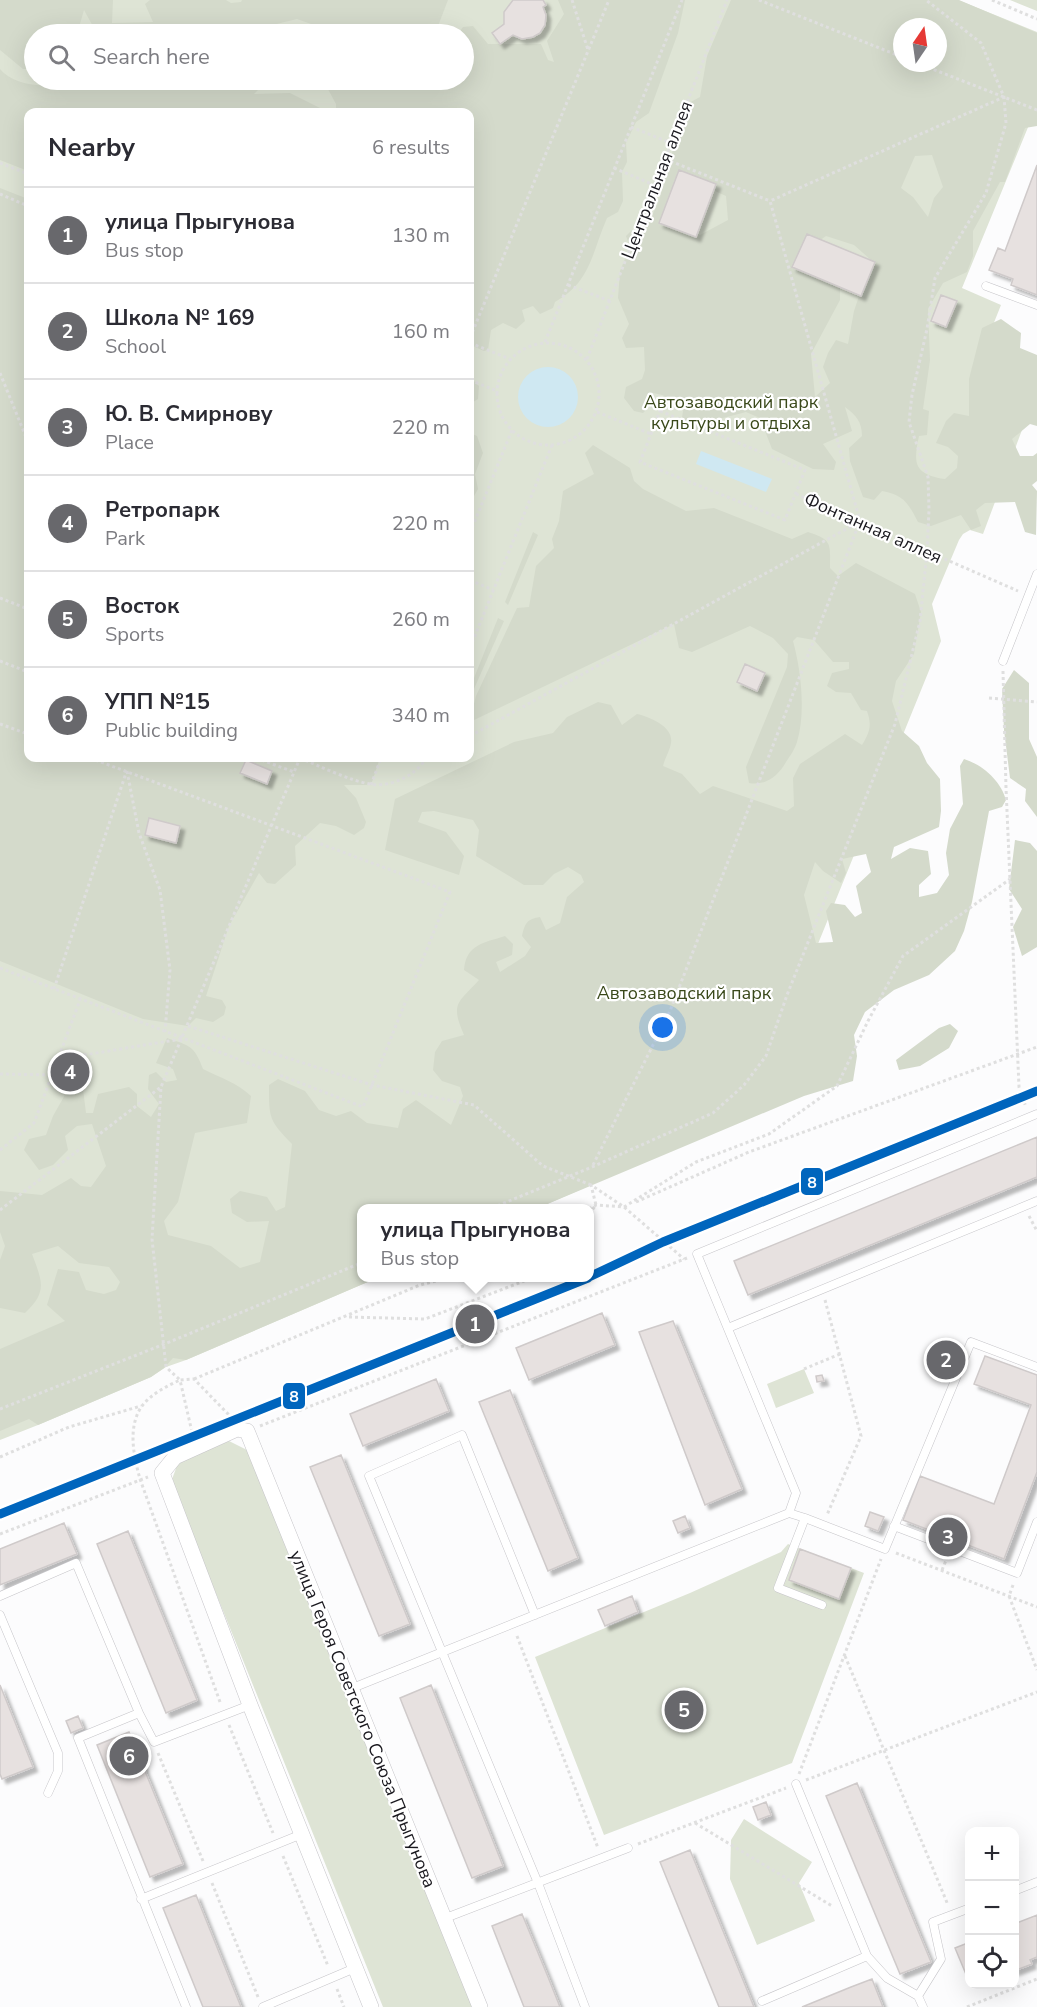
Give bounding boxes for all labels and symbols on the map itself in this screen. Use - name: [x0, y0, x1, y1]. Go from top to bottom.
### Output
- north arrow: [893, 18, 947, 72]
- street label: Центральная аллея: [616, 98, 698, 262]
- park label: Автозаводский парк культуры и отдыха: [644, 390, 819, 435]
- street label: Фонтанная аллея: [800, 487, 946, 569]
- park label: Автозаводский парк: [597, 981, 772, 1005]
- your location: [648, 1013, 677, 1042]
- pin: 4: [50, 1050, 90, 1094]
- line badge: 8: [800, 1167, 824, 1196]
- text: 8: [807, 1172, 817, 1194]
- pin: 1: [456, 1302, 494, 1346]
- pin: 2: [926, 1338, 966, 1382]
- line badge: 8: [282, 1382, 306, 1410]
- text: 8: [289, 1386, 299, 1408]
- pin: 3: [928, 1514, 968, 1560]
- street label: улица Героя Советского Союза Прыгунова: [284, 1547, 442, 1891]
- pin: 5: [664, 1688, 704, 1732]
- pin: 6: [110, 1734, 148, 1778]

